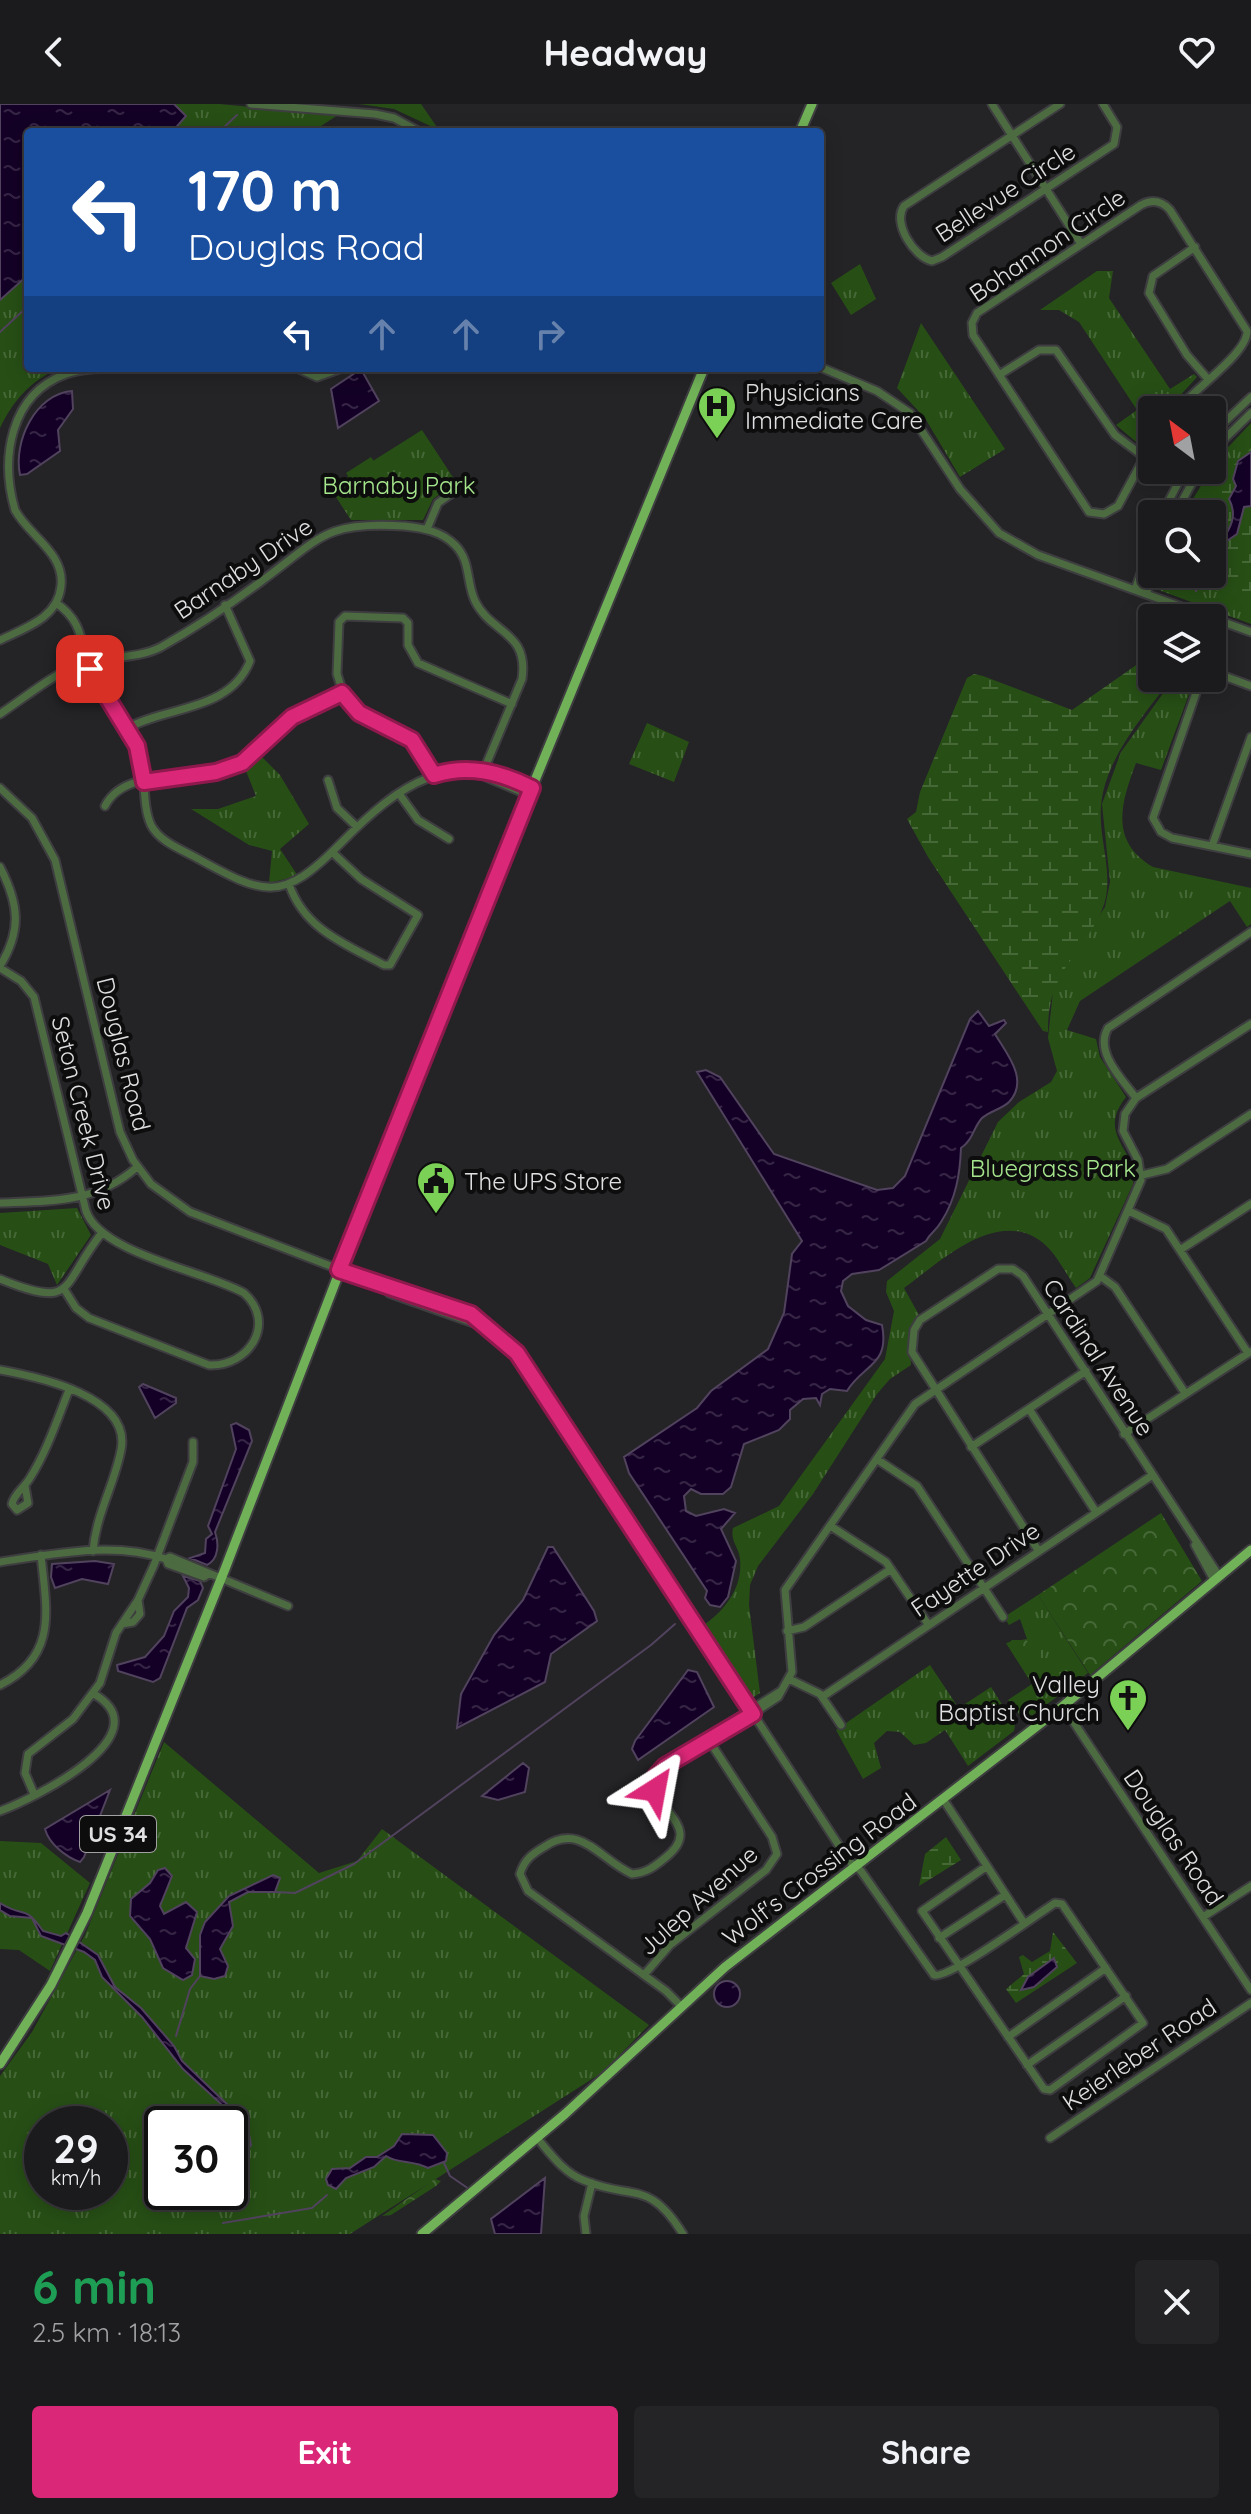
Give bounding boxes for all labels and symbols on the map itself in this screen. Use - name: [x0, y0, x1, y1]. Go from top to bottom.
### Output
- street label: Bellevue Circle: [929, 136, 1081, 248]
- street label: Bohannon Circle: [963, 182, 1131, 308]
- place label: Physicians Immediate Care: [745, 377, 923, 435]
- hospital icon: Physicians Immediate Care: [696, 385, 738, 440]
- north arrow: [1138, 396, 1226, 484]
- park label: Barnaby Park: [322, 470, 476, 500]
- street label: Barnaby Drive: [168, 511, 318, 625]
- pin: [56, 635, 124, 703]
- street label: Douglas Road: [90, 974, 158, 1134]
- street label: Seton Creek Drive: [45, 1013, 123, 1213]
- park label: Bluegrass Park: [970, 1153, 1136, 1183]
- public building icon: The UPS Store: [415, 1160, 457, 1215]
- place label: The UPS Store: [464, 1166, 622, 1196]
- street label: Cardinal Avenue: [1037, 1273, 1161, 1441]
- street label: Fayette Drive: [905, 1515, 1045, 1623]
- place label: Valley Baptist Church: [938, 1669, 1100, 1727]
- church icon: Valley Baptist Church: [1107, 1677, 1149, 1732]
- position arrow: [613, 1748, 697, 1832]
- street label: Douglas Road: [1117, 1763, 1231, 1911]
- street label: Wolf's Crossing Road: [716, 1786, 922, 1952]
- road number: US 34: [80, 1816, 156, 1852]
- street label: Julep Avenue: [632, 1839, 764, 1961]
- street label: Keierleber Road: [1056, 1991, 1222, 2117]
- speed limit sign: 30: [144, 2106, 248, 2210]

